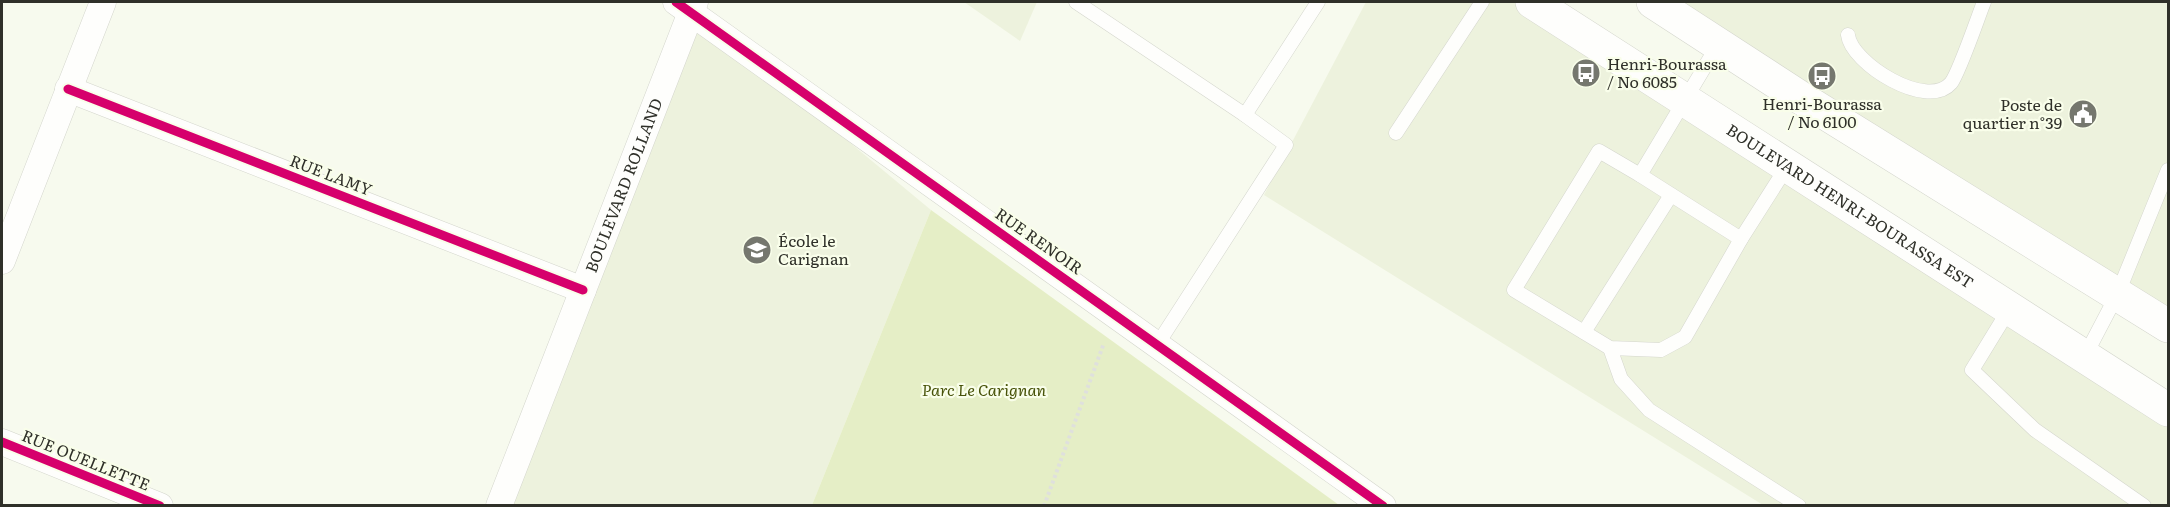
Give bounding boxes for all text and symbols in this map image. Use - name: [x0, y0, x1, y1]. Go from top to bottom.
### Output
- place label: Henri-Bourassa / No 6085: [1607, 51, 1727, 93]
- bus stop icon: Henri-Bourassa / No 6085: [1570, 57, 1602, 89]
- bus stop icon: Henri-Bourassa / No 6100: [1806, 60, 1838, 92]
- place label: Henri-Bourassa / No 6100: [1762, 91, 1882, 133]
- place label: Poste de quartier n°39: [1963, 92, 2062, 134]
- street label: BOULEVARD ROLLAND: [578, 94, 668, 276]
- public building icon: Poste de quartier n°39: [2067, 98, 2099, 130]
- street label: BOULEVARD HENRI-BOURASSA EST: [1722, 117, 1979, 294]
- street label: RUE LAMY: [287, 147, 376, 201]
- street label: RUE RENOIR: [991, 201, 1089, 280]
- place label: École le Carignan: [778, 228, 849, 270]
- school or university icon: École le Carignan: [741, 234, 773, 266]
- park label: Parc Le Carignan: [922, 377, 1047, 401]
- street label: RUE OUELLETTE: [19, 422, 154, 496]

